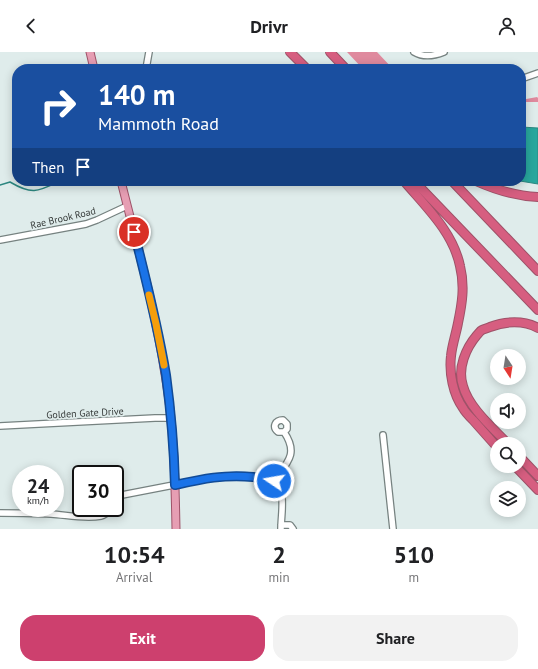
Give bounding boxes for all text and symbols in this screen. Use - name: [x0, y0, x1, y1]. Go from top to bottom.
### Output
- icon: back: [20, 15, 42, 37]
- text: Drivr: [250, 15, 288, 38]
- icon: person: [496, 15, 518, 37]
- text: 140 m: [98, 76, 175, 113]
- icon: right: [32, 80, 84, 132]
- text: Mammoth Road: [98, 112, 219, 135]
- icon: arrive: [72, 156, 94, 178]
- text: Then: [32, 158, 64, 177]
- street label: Rae Brook Road: [29, 204, 97, 232]
- pin: [117, 215, 151, 249]
- icon: arrive: [123, 221, 145, 243]
- north arrow: [490, 349, 526, 385]
- map controls: [490, 349, 526, 517]
- button: sound: [490, 393, 526, 429]
- street label: Golden Gate Drive: [46, 404, 124, 422]
- button: search: [490, 437, 526, 473]
- position arrow: [253, 460, 295, 502]
- speed limit sign: 30: [72, 465, 124, 517]
- text: 24: [27, 473, 49, 499]
- button: layers: [490, 481, 526, 517]
- text: km/h: [27, 494, 49, 507]
- text: 10:54: [104, 539, 165, 570]
- text: 2: [272, 539, 286, 570]
- text: 510: [393, 539, 434, 570]
- text: Arrival: [116, 569, 152, 586]
- text: min: [268, 569, 290, 586]
- text: m: [409, 569, 419, 586]
- button: Exit: [20, 615, 265, 661]
- button: Share: [273, 615, 518, 661]

